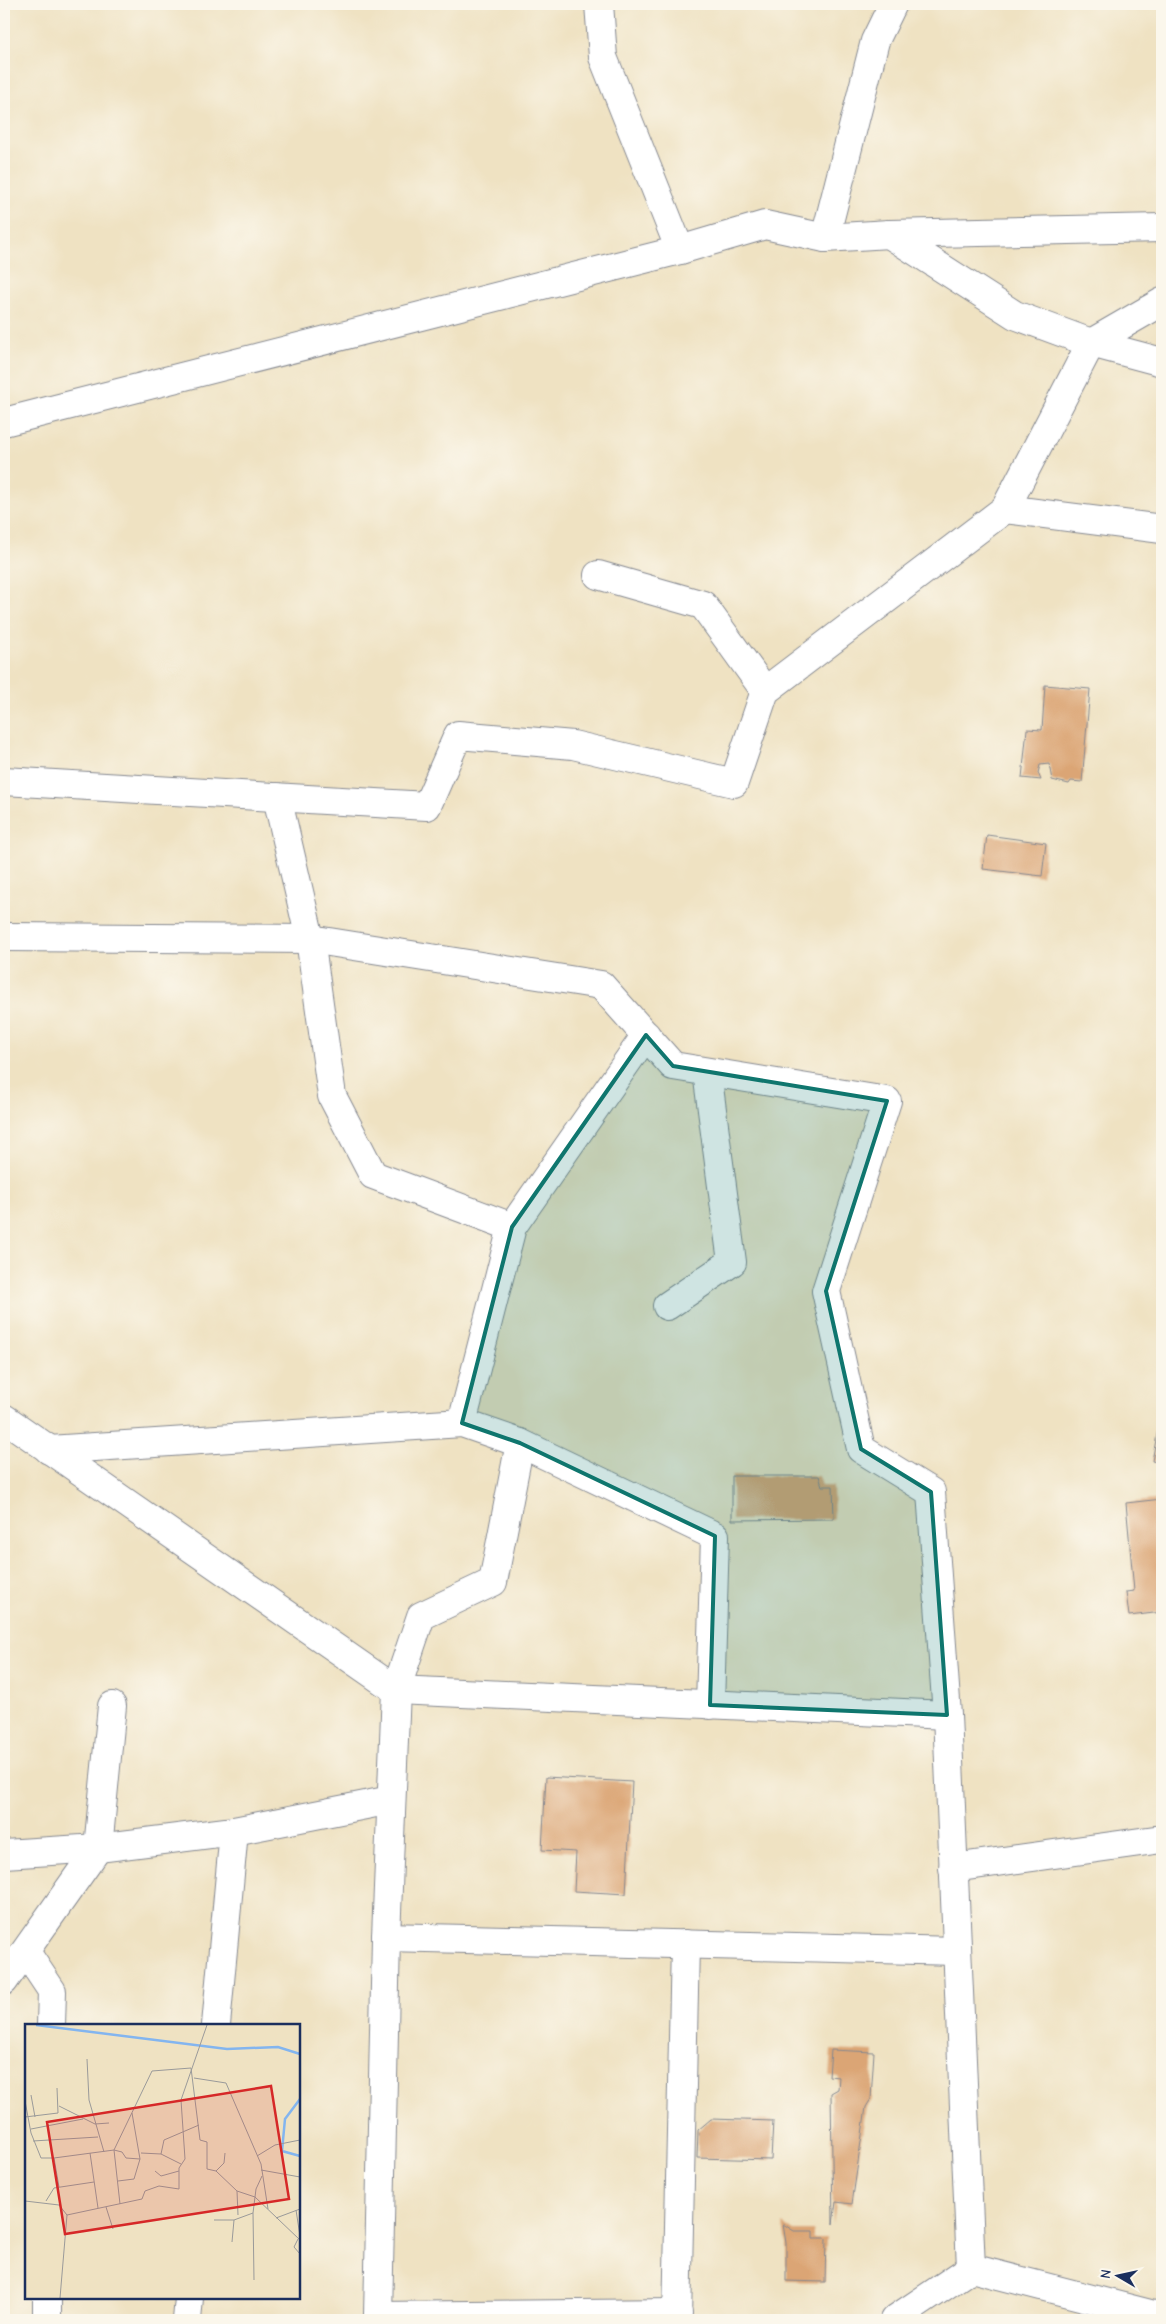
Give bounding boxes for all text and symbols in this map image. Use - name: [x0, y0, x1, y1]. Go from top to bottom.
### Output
- inset map: [25, 2024, 300, 2299]
- north arrow: [1094, 2252, 1144, 2302]
- text: N: [1097, 2268, 1115, 2280]

